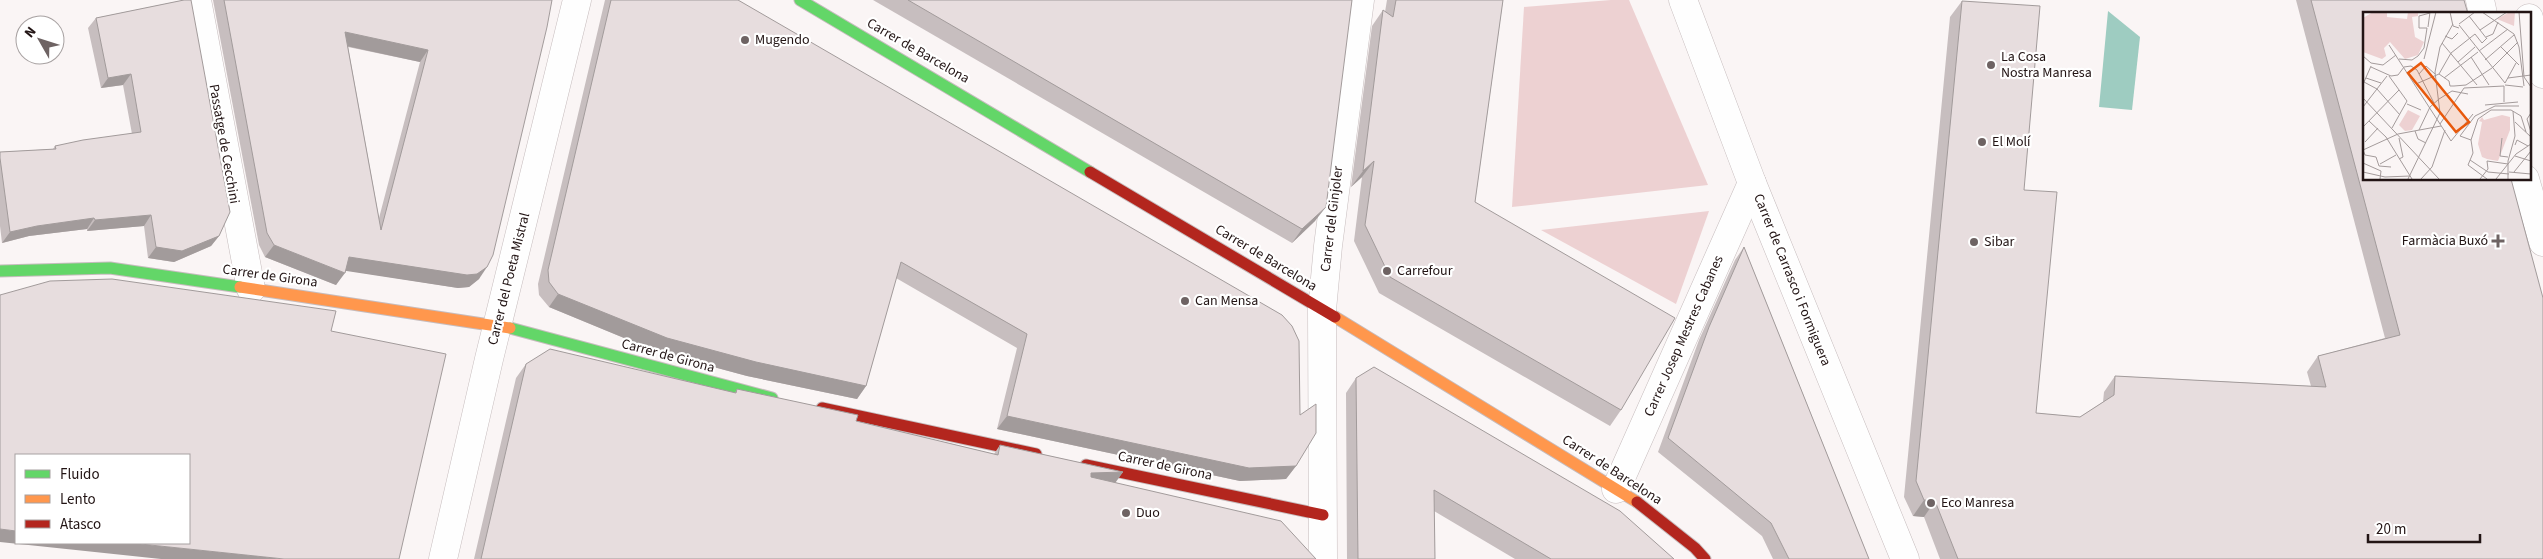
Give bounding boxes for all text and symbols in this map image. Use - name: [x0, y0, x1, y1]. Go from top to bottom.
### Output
- inset map: [2363, 12, 2530, 180]
- street label: Carrer de Barcelona: [863, 13, 973, 89]
- north arrow: [15, 15, 65, 65]
- text: N: [20, 23, 41, 42]
- place label: Mugendo: [755, 30, 810, 50]
- marker: Mugendo: [739, 34, 751, 46]
- place label: La Cosa Nostra Manresa: [2001, 47, 2092, 83]
- marker: La Cosa Nostra Manresa: [1985, 59, 1997, 71]
- street label: Passatge de Cecchini: [204, 83, 244, 205]
- place label: El Molí: [1992, 132, 2031, 152]
- marker: El Molí: [1976, 136, 1988, 148]
- street label: Carrer del Ginjoler: [1316, 165, 1348, 273]
- street label: Carrer de Carrasco i Formiguera: [1748, 191, 1836, 369]
- street label: Carrer del Poeta Mistral: [483, 210, 535, 347]
- street label: Carrer de Barcelona: [1211, 220, 1321, 296]
- place label: Farmàcia Buxó: [2402, 231, 2488, 251]
- place label: Sibar: [1984, 232, 2015, 252]
- marker: Farmàcia Buxó: [2492, 235, 2504, 247]
- marker: Sibar: [1968, 236, 1980, 248]
- street label: Carrer Josep Mestres Cabanes: [1639, 252, 1729, 420]
- street label: Carrer de Girona: [221, 259, 319, 293]
- place label: Carrefour: [1397, 261, 1453, 281]
- marker: Carrefour: [1381, 265, 1393, 277]
- place label: Can Mensa: [1195, 291, 1258, 311]
- marker: Can Mensa: [1179, 295, 1191, 307]
- street label: Carrer de Girona: [619, 334, 717, 378]
- street label: Carrer de Barcelona: [1558, 430, 1666, 510]
- street label: Carrer de Girona: [1116, 446, 1214, 486]
- legend: [15, 454, 190, 544]
- text: Fluido: [60, 464, 100, 485]
- text: Lento: [60, 489, 96, 510]
- place label: Eco Manresa: [1941, 493, 2014, 513]
- marker: Eco Manresa: [1925, 497, 1937, 509]
- place label: Duo: [1136, 503, 1160, 523]
- marker: Duo: [1120, 507, 1132, 519]
- scale bar: [2368, 512, 2480, 544]
- text: Atasco: [60, 514, 101, 535]
- text: 20 m: [2376, 519, 2406, 540]

